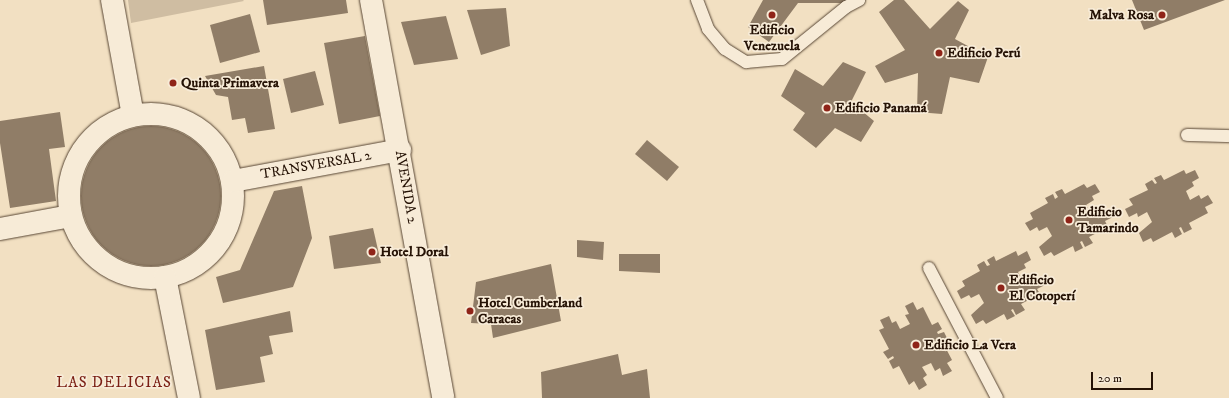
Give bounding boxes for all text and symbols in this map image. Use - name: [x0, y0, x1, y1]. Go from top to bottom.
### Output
- place label: Malva Rosa: [1089, 7, 1154, 23]
- marker: Edificio Venezuela: [767, 10, 777, 20]
- marker: Malva Rosa: [1157, 10, 1167, 20]
- place label: Edificio Venezuela: [744, 22, 800, 54]
- place label: Edificio Perú: [947, 45, 1021, 61]
- marker: Edificio Perú: [934, 48, 944, 58]
- place label: Quinta Primavera: [181, 75, 279, 91]
- marker: Quinta Primavera: [168, 78, 178, 88]
- place label: Edificio Panamá: [835, 100, 927, 116]
- marker: Edificio Panamá: [822, 103, 832, 113]
- street label: TRANSVERSAL 2: [259, 147, 373, 183]
- street label: AVENIDA 2: [391, 149, 421, 225]
- place label: Edificio Tamarindo: [1077, 204, 1139, 236]
- marker: Edificio Tamarindo: [1064, 215, 1074, 225]
- place label: Hotel Doral: [380, 244, 448, 260]
- marker: Hotel Doral: [367, 247, 377, 257]
- place label: Edificio El Cotoperí: [1009, 272, 1075, 304]
- marker: Edificio El Cotoperí: [996, 283, 1006, 293]
- place label: Hotel Cumberland Caracas: [478, 295, 582, 328]
- marker: Hotel Cumberland Caracas: [465, 306, 475, 316]
- place label: Edificio La Vera: [924, 337, 1016, 353]
- marker: Edificio La Vera: [911, 340, 921, 350]
- scale bar: [1093, 364, 1155, 390]
- text: 20 m: [1098, 371, 1122, 386]
- district label: LAS DELICIAS: [56, 374, 172, 392]

